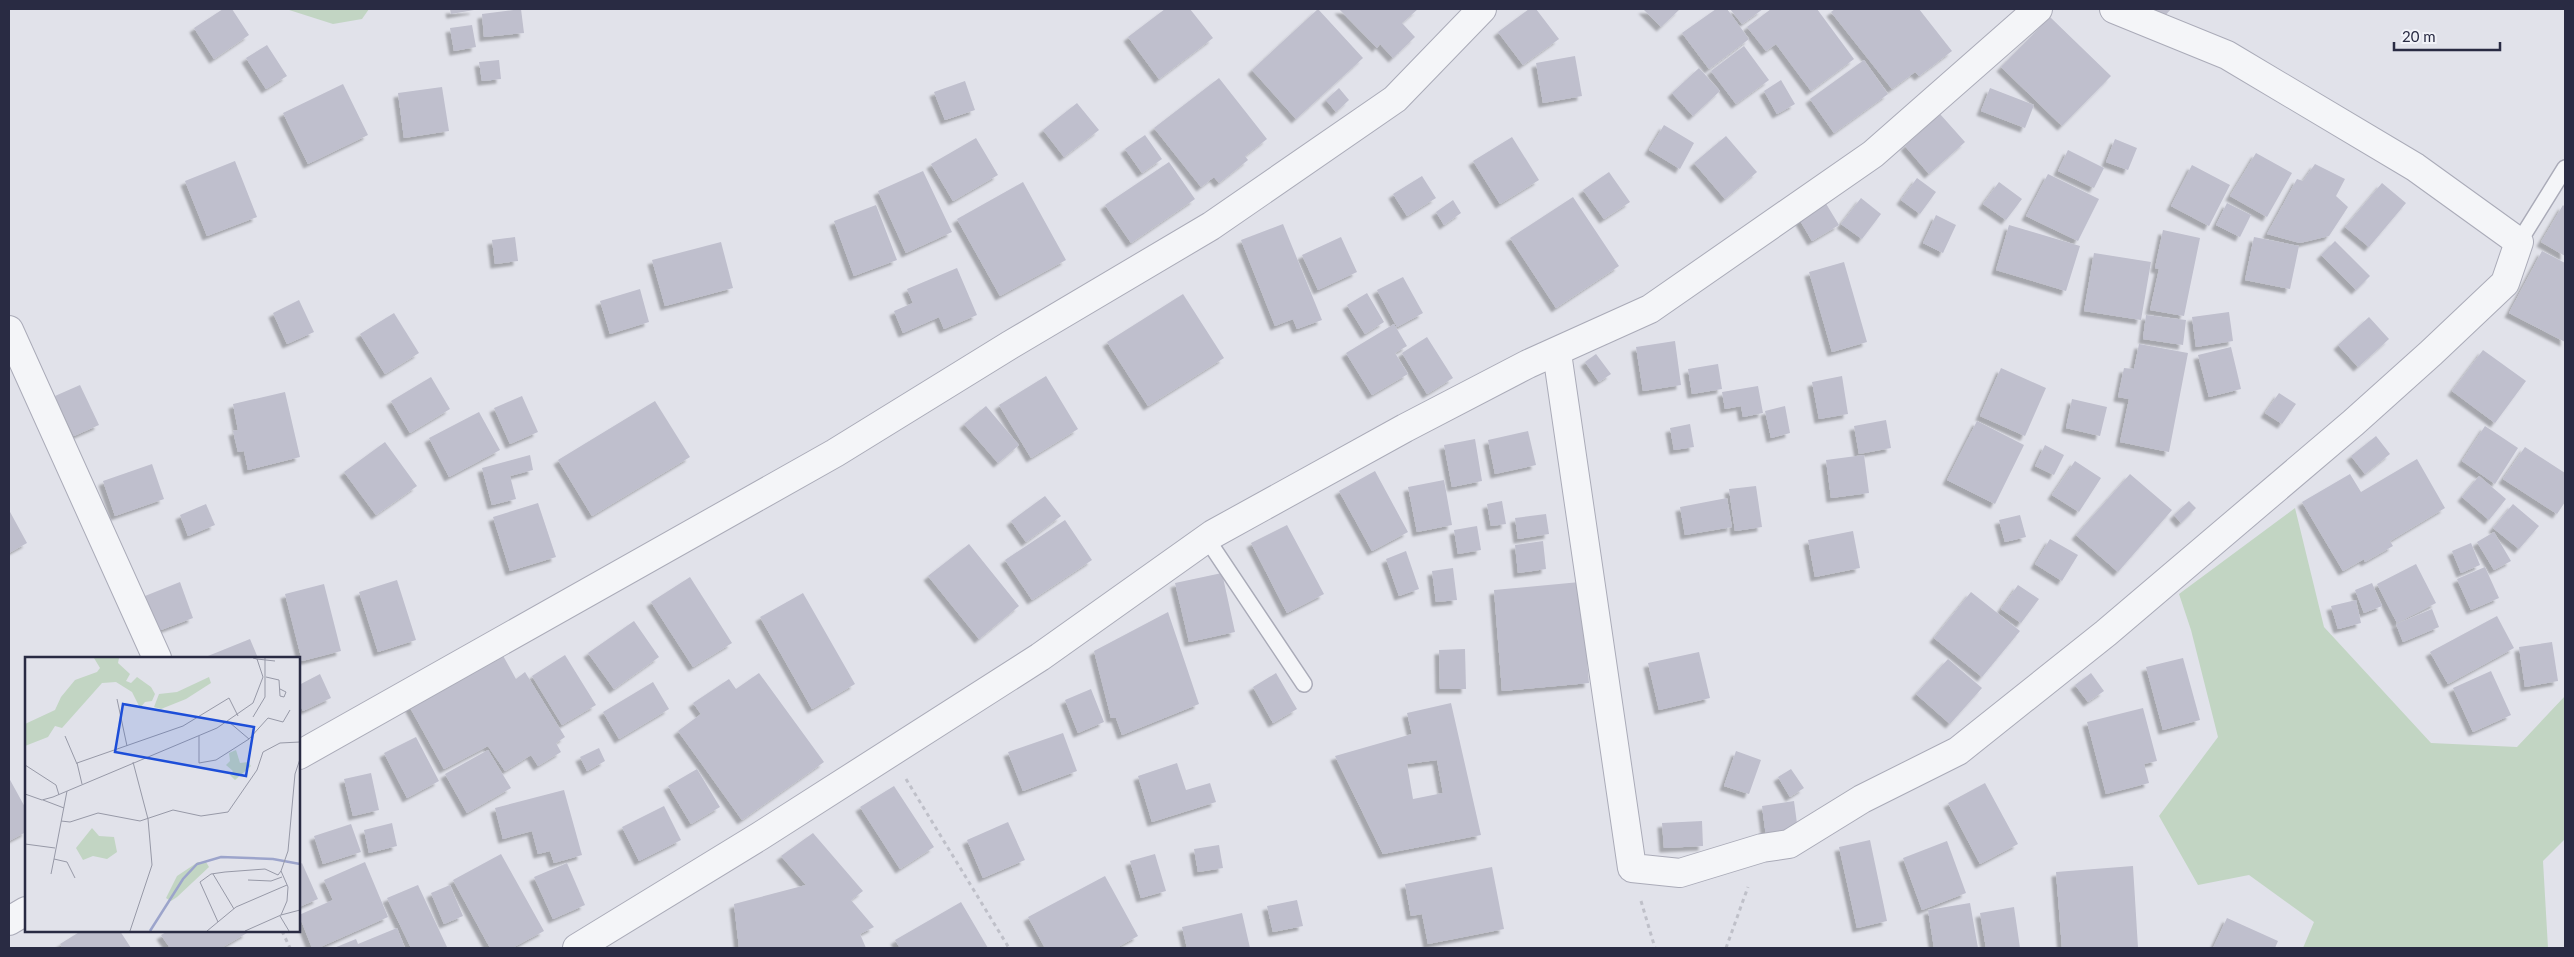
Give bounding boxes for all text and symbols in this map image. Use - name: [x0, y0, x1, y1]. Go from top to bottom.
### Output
- scale bar: [2394, 20, 2500, 52]
- text: 20 m: [2402, 27, 2436, 45]
- inset map: [25, 657, 300, 932]

